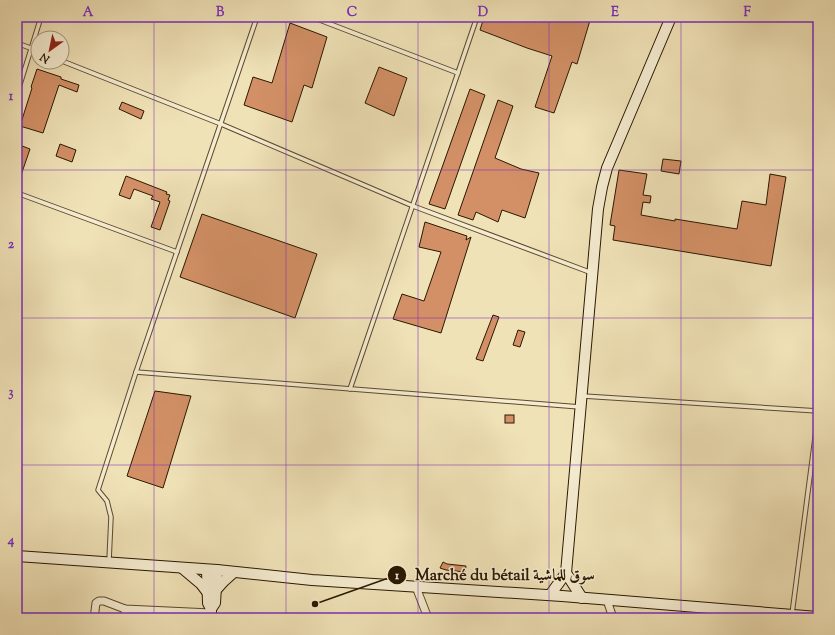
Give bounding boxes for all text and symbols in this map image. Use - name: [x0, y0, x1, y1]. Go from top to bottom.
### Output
- text: A: [83, 4, 94, 22]
- text: B: [216, 4, 225, 22]
- text: C: [347, 4, 357, 22]
- text: D: [478, 4, 488, 22]
- text: E: [611, 4, 619, 22]
- text: F: [743, 4, 751, 22]
- north arrow: [30, 30, 70, 70]
- text: N: [37, 48, 54, 67]
- text: 1: [9, 88, 14, 106]
- text: 2: [8, 236, 15, 254]
- text: 3: [8, 384, 14, 402]
- text: 4: [7, 532, 15, 550]
- callout: Marché du bétail سوق للماشية: [387, 561, 603, 589]
- text: Marché du bétail سوق للماشية: [415, 565, 595, 588]
- text: 1: [394, 567, 400, 585]

